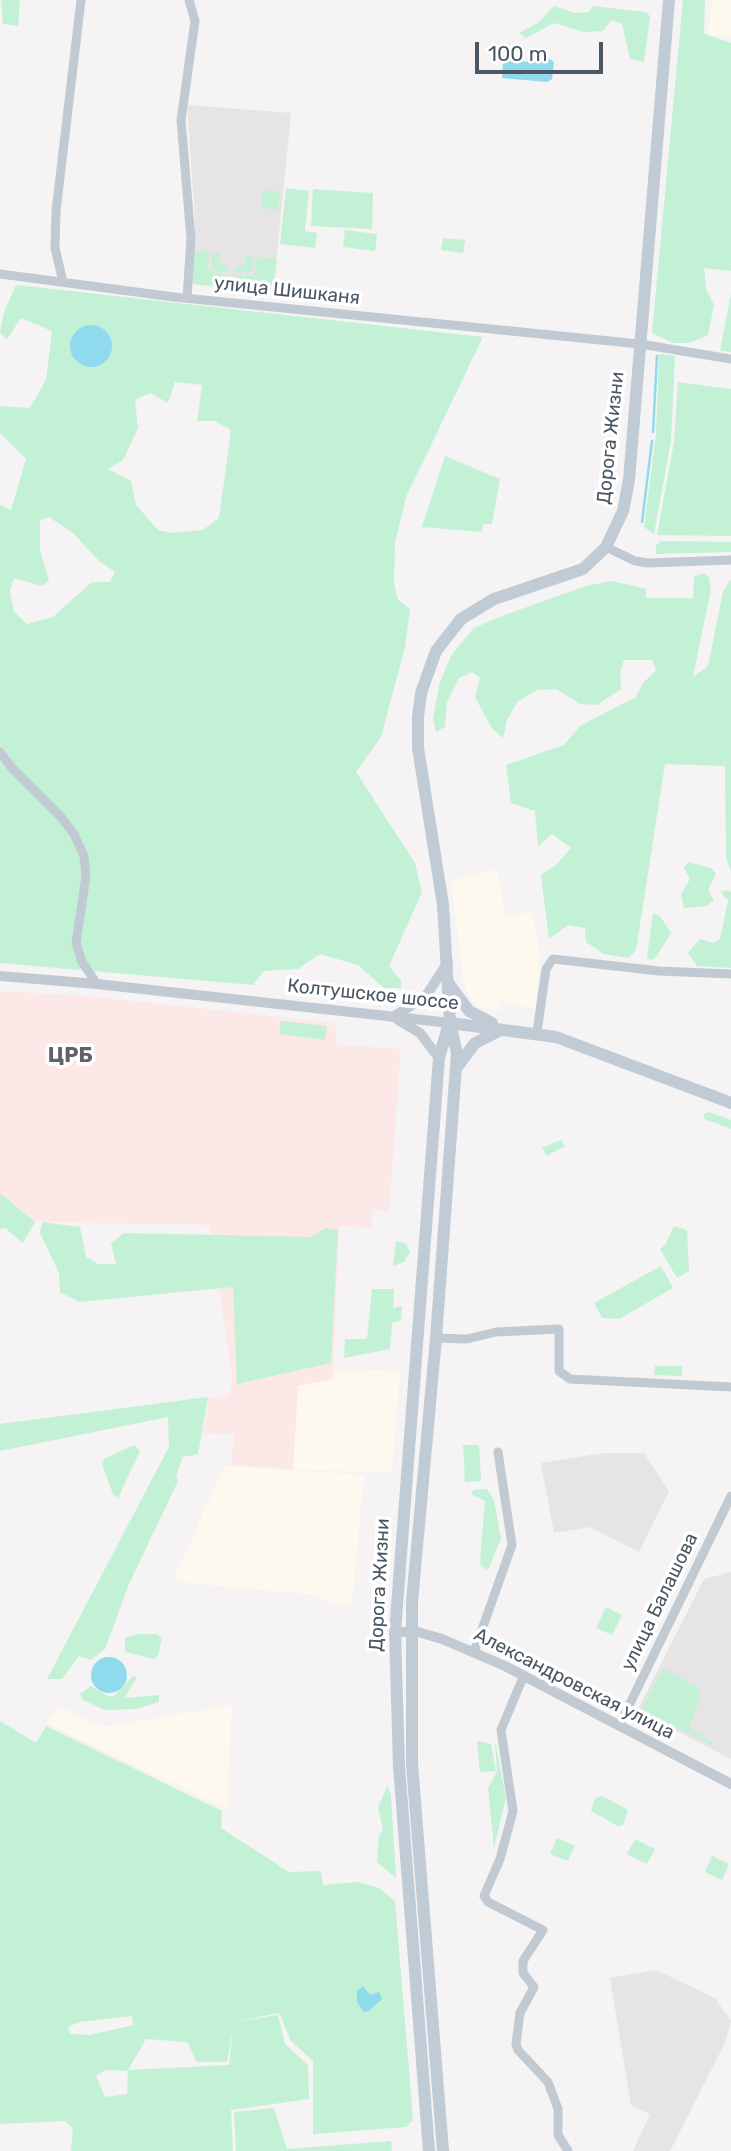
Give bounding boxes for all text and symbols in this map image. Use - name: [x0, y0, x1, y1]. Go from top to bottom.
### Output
- scale bar: [479, 28, 607, 72]
- text: 100 m: [488, 41, 547, 66]
- street label: улица Шишканя: [213, 272, 361, 310]
- street label: Дорога Жизни: [593, 371, 629, 505]
- street label: Колтушское шоссе: [286, 975, 460, 1015]
- district label: ЦРБ: [48, 1043, 92, 1069]
- street label: Дорога Жизни: [365, 1518, 395, 1652]
- street label: улица Балашова: [617, 1529, 703, 1675]
- street label: Александровская улица: [470, 1624, 678, 1744]

